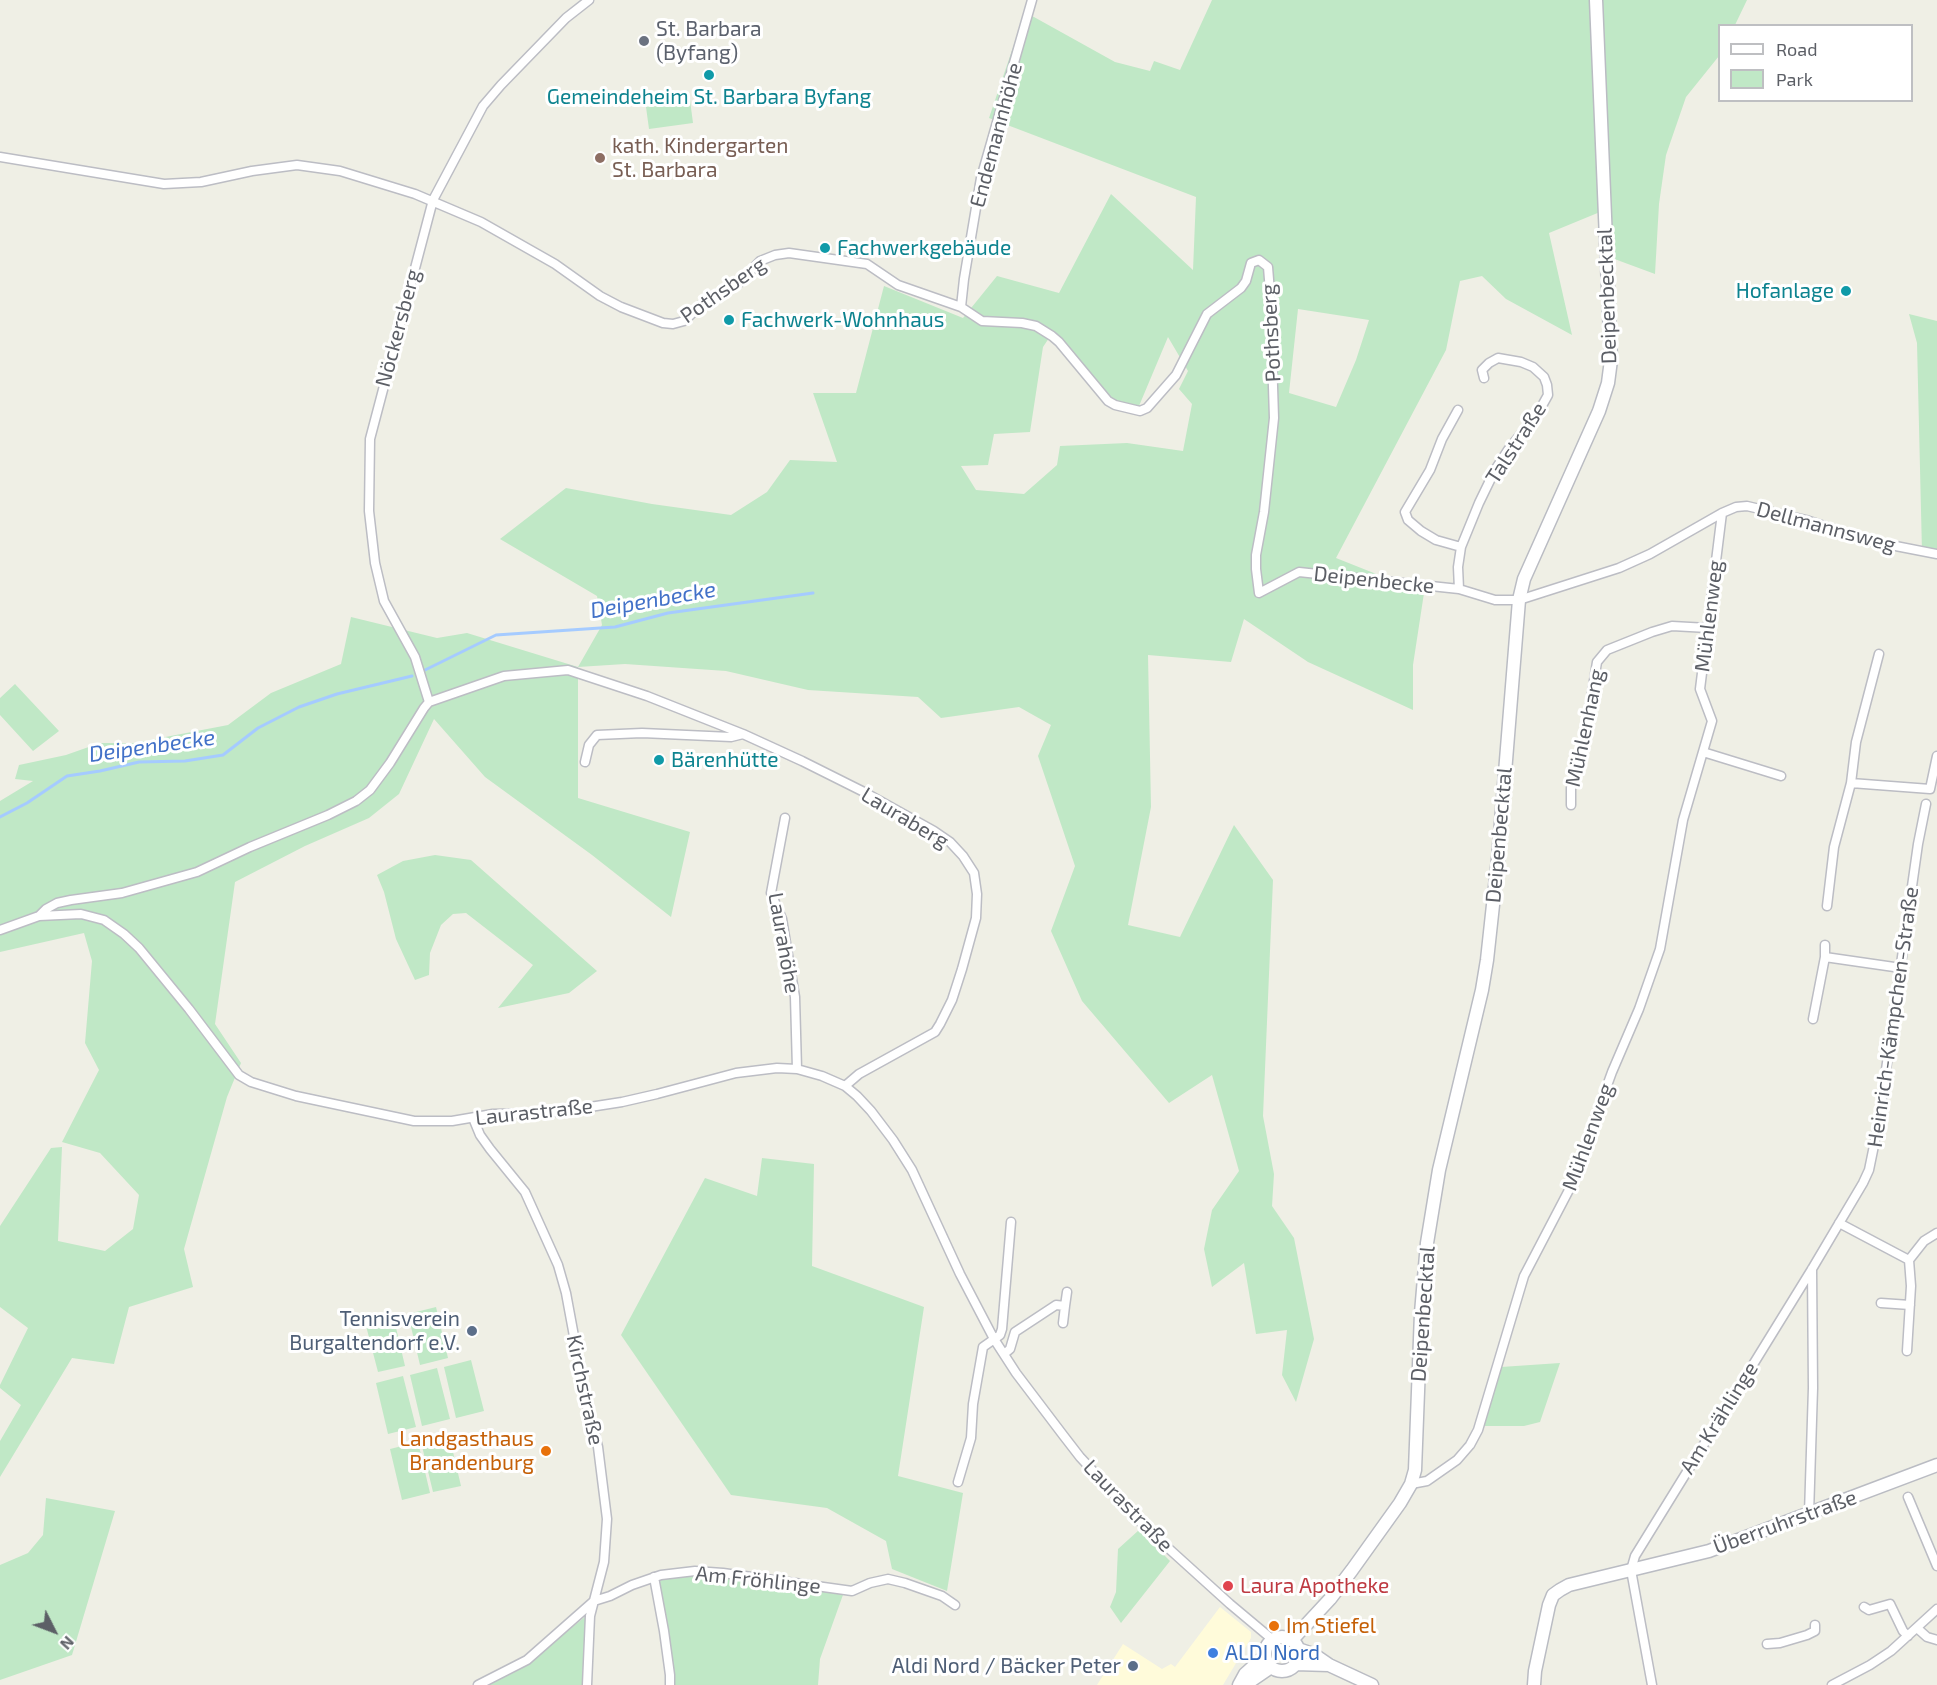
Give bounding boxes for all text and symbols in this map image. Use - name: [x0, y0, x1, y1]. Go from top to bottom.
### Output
- place label: St. Barbara (Byfang): [656, 16, 762, 66]
- legend: [1718, 24, 1913, 102]
- marker: St. Barbara (Byfang): [637, 34, 651, 48]
- text: Road: [1776, 38, 1817, 60]
- street label: Endemannhöhe: [965, 60, 1027, 210]
- marker: Gemeindeheim St. Barbara Byfang: [702, 68, 716, 82]
- text: Park: [1776, 68, 1813, 90]
- place label: Gemeindeheim St. Barbara Byfang: [547, 84, 871, 110]
- place label: kath. Kindergarten St. Barbara: [612, 133, 788, 183]
- marker: kath. Kindergarten St. Barbara: [593, 151, 607, 165]
- street label: Deipenbecktal: [1592, 228, 1622, 364]
- place label: Fachwerkgebäude: [837, 235, 1011, 261]
- marker: Fachwerkgebäude: [818, 241, 832, 255]
- street label: Pothsberg: [675, 251, 771, 329]
- street label: Nöckersberg: [370, 266, 426, 390]
- place label: Hofanlage: [1736, 278, 1834, 304]
- street label: Pothsberg: [1256, 283, 1286, 383]
- marker: Hofanlage: [1839, 284, 1853, 298]
- place label: Fachwerk-Wohnhaus: [741, 307, 944, 333]
- marker: Fachwerk-Wohnhaus: [722, 313, 736, 327]
- street label: Talstraße: [1480, 398, 1552, 488]
- street label: Dellmannsweg: [1754, 496, 1898, 558]
- street label: Mühlenweg: [1690, 559, 1728, 673]
- street label: Deipenbecke: [1312, 561, 1436, 599]
- water label: Deipenbecke: [588, 576, 718, 624]
- street label: Mühlenhang: [1560, 667, 1610, 789]
- water label: Deipenbecke: [87, 724, 217, 768]
- place label: Bärenhütte: [671, 747, 779, 773]
- marker: Bärenhütte: [652, 753, 666, 767]
- street label: Deipenbecktal: [1481, 766, 1517, 904]
- street label: Lauraberg: [857, 782, 953, 854]
- street label: Heinrich-Kämpchen-Straße: [1862, 885, 1924, 1149]
- street label: Laurahöhe: [763, 891, 805, 995]
- street label: Mühlenweg: [1557, 1080, 1619, 1194]
- street label: Laurastraße: [474, 1093, 594, 1131]
- street label: Deipenbecktal: [1406, 1245, 1440, 1383]
- place label: Tennisverein Burgaltendorf e.V.: [289, 1306, 460, 1356]
- marker: Tennisverein Burgaltendorf e.V.: [465, 1324, 479, 1338]
- street label: Kirchstraße: [561, 1332, 609, 1448]
- street label: Am Krählinge: [1675, 1357, 1763, 1479]
- place label: Landgasthaus Brandenburg: [399, 1426, 534, 1476]
- marker: Landgasthaus Brandenburg: [539, 1444, 553, 1458]
- street label: Laurastraße: [1078, 1455, 1178, 1557]
- street label: Überruhrstraße: [1710, 1484, 1860, 1560]
- street label: Am Fröhlinge: [694, 1561, 822, 1599]
- place label: Laura Apotheke: [1240, 1573, 1389, 1599]
- marker: Laura Apotheke: [1221, 1579, 1235, 1593]
- north arrow: [24, 1601, 84, 1661]
- place label: Im Stiefel: [1286, 1613, 1376, 1639]
- marker: Im Stiefel: [1267, 1619, 1281, 1633]
- text: N: [57, 1633, 79, 1654]
- place label: ALDI Nord: [1225, 1640, 1320, 1666]
- marker: ALDI Nord: [1206, 1646, 1220, 1660]
- place label: Aldi Nord / Bäcker Peter: [892, 1653, 1121, 1679]
- marker: Aldi Nord / Bäcker Peter: [1126, 1659, 1140, 1673]

